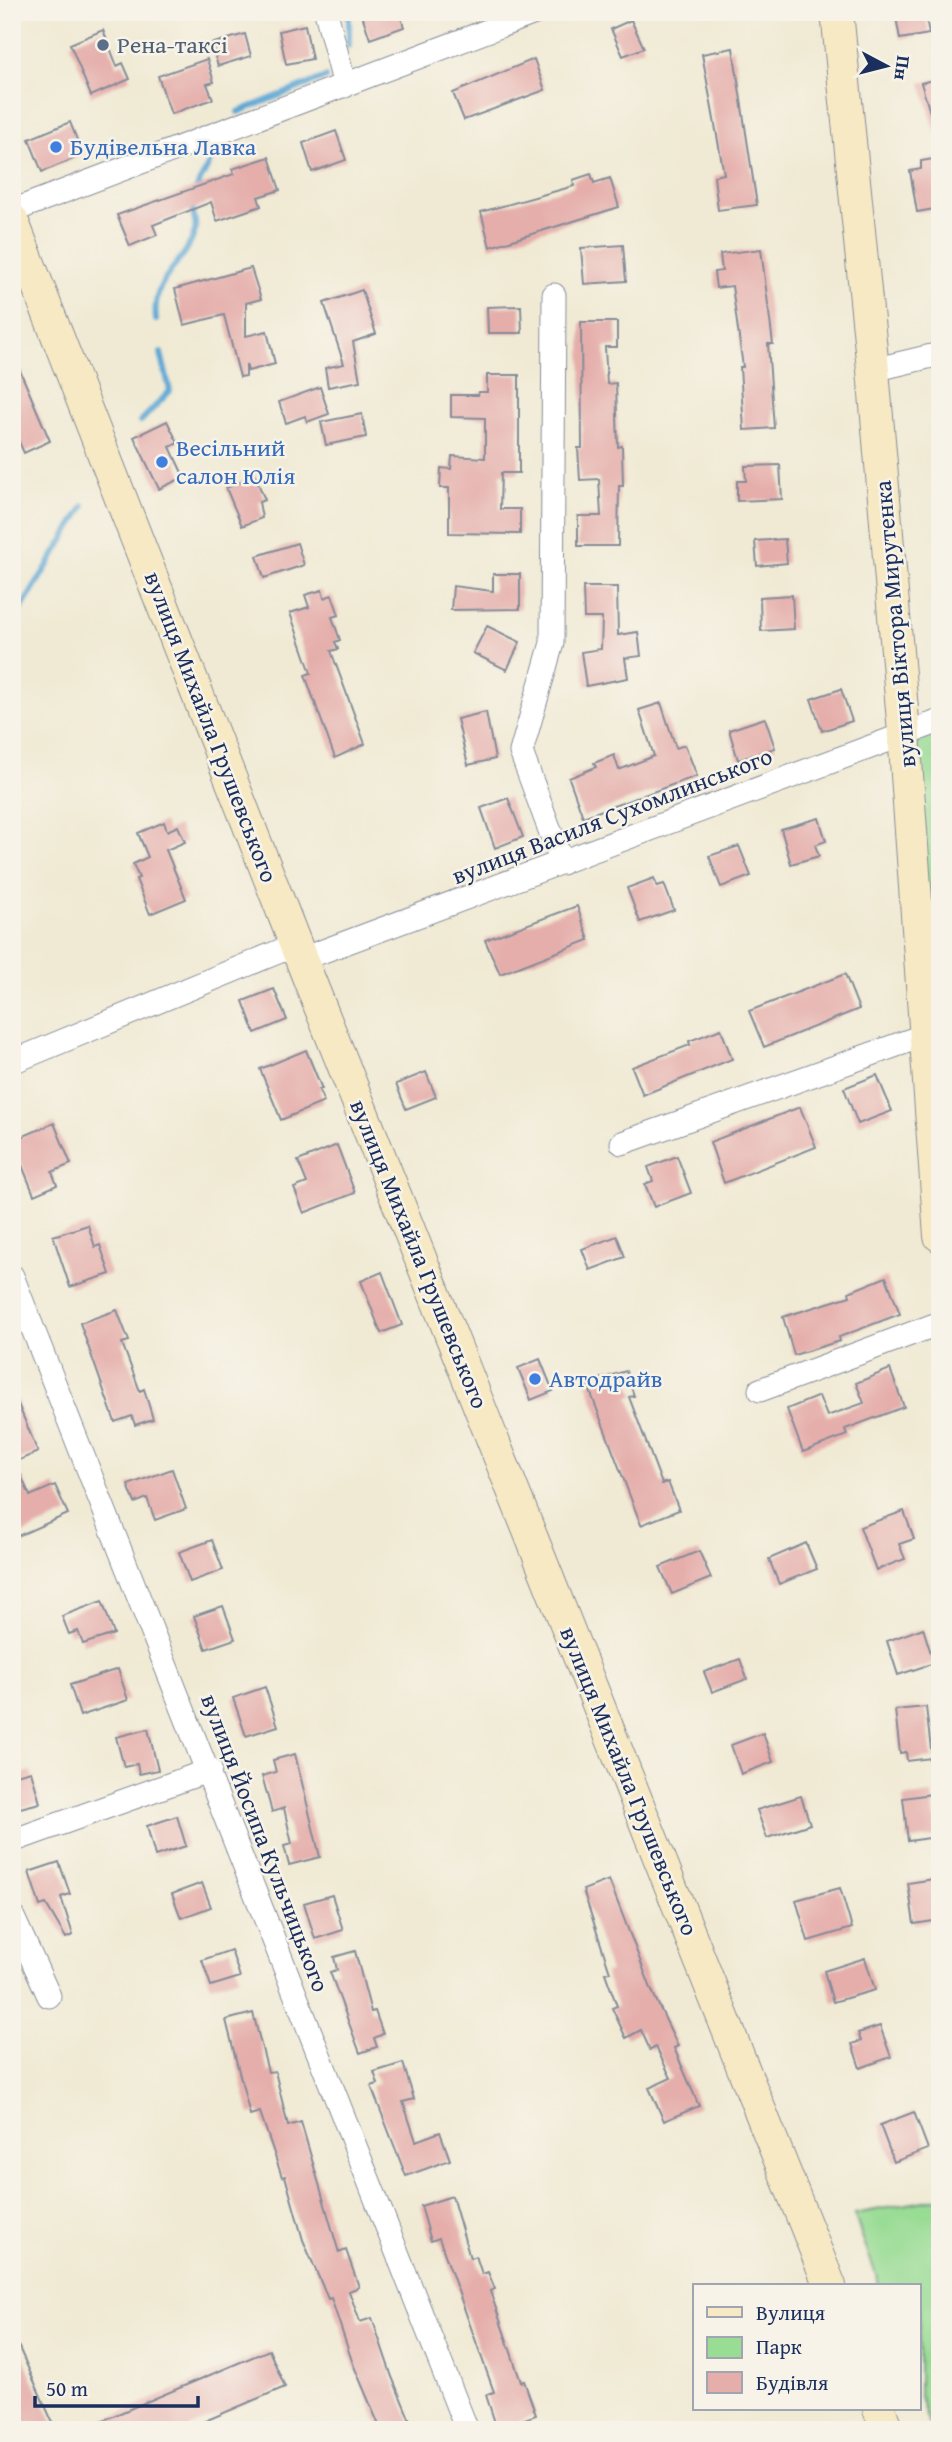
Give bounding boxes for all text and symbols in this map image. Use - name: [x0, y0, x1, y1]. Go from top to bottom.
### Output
- place label: Рена-таксі: [117, 27, 228, 62]
- north arrow: [850, 32, 920, 102]
- marker: Рена-таксі: [95, 37, 111, 53]
- text: Пн: [887, 54, 918, 82]
- place label: Будівельна Лавка: [70, 129, 257, 164]
- marker: Будівельна Лавка: [48, 139, 64, 155]
- place label: Весільний салон Юлія: [176, 430, 295, 493]
- marker: Весільний салон Юлія: [154, 454, 170, 470]
- street label: вулиця Віктора Мирутенка: [864, 479, 924, 769]
- street label: вулиця Михайла Грушевського: [136, 566, 287, 887]
- street label: вулиця Василя Сухомлинського: [447, 738, 777, 893]
- street label: вулиця Михайла Грушевського: [341, 1094, 498, 1414]
- place label: Автодрайв: [549, 1361, 663, 1396]
- marker: Автодрайв: [527, 1371, 543, 1387]
- street label: вулиця Михайла Грушевського: [551, 1621, 708, 1941]
- street label: вулиця Йосипа Кульчицького: [192, 1689, 339, 1997]
- legend: [693, 2284, 920, 2410]
- text: Вулиця: [756, 2297, 826, 2328]
- text: Парк: [756, 2331, 802, 2362]
- scale bar: [35, 2365, 198, 2409]
- text: Будівля: [756, 2367, 829, 2398]
- text: 50 m: [46, 2373, 88, 2404]

